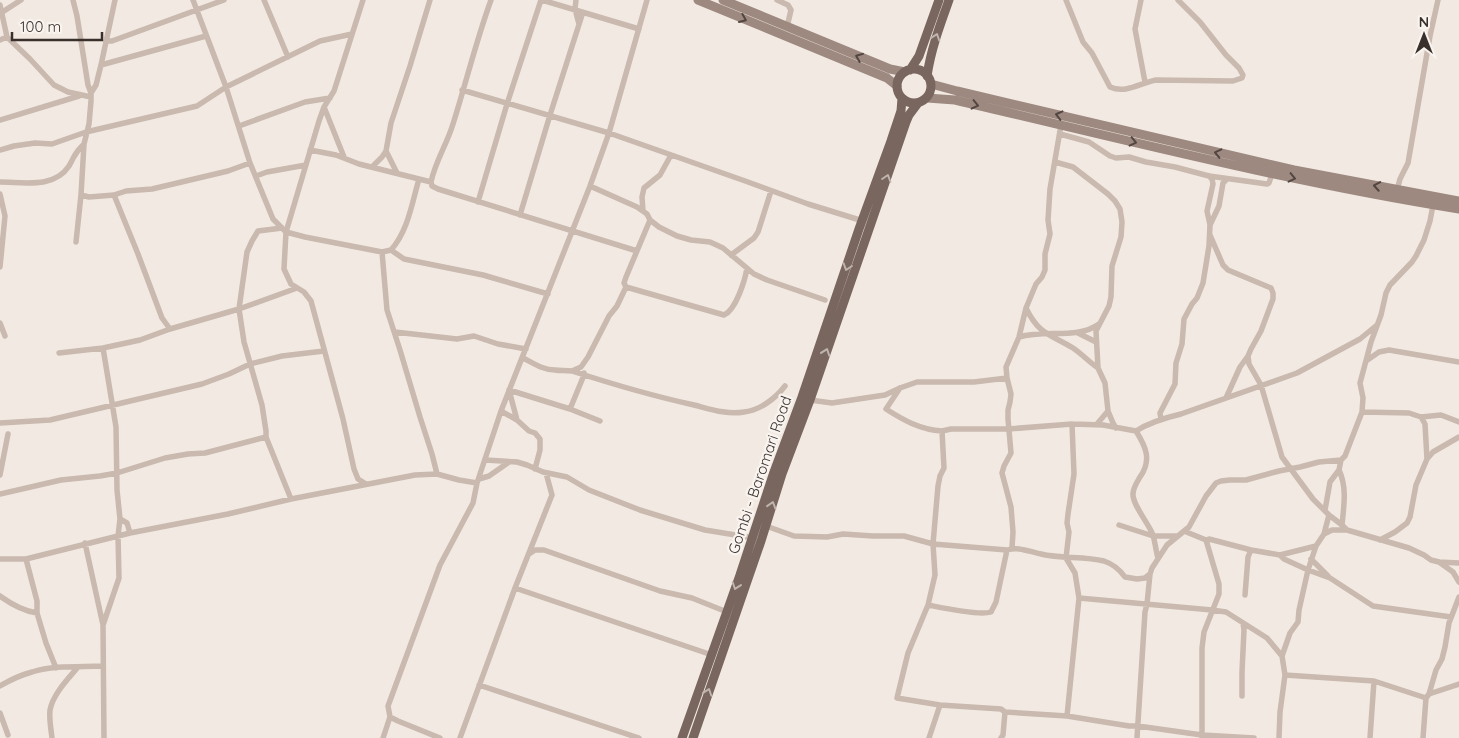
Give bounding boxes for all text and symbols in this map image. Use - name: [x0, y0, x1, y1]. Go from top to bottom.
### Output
- scale bar: [12, 10, 102, 42]
- north arrow: [1399, 10, 1449, 60]
- one-way arrow: [738, 12, 747, 23]
- text: N: [1419, 13, 1429, 31]
- text: 100 m: [20, 17, 61, 36]
- one-way arrow: [930, 34, 940, 42]
- one-way arrow: [855, 52, 864, 63]
- one-way arrow: [971, 99, 980, 110]
- one-way arrow: [1056, 111, 1064, 121]
- one-way arrow: [1129, 136, 1138, 147]
- one-way arrow: [1213, 148, 1222, 159]
- one-way arrow: [1287, 172, 1296, 183]
- one-way arrow: [882, 174, 892, 182]
- one-way arrow: [1372, 182, 1381, 192]
- one-way arrow: [842, 262, 852, 271]
- one-way arrow: [820, 348, 830, 357]
- street label: Gombi - Baromari Road: [724, 393, 796, 556]
- one-way arrow: [767, 501, 777, 510]
- one-way arrow: [732, 581, 742, 589]
- one-way arrow: [703, 688, 713, 697]

